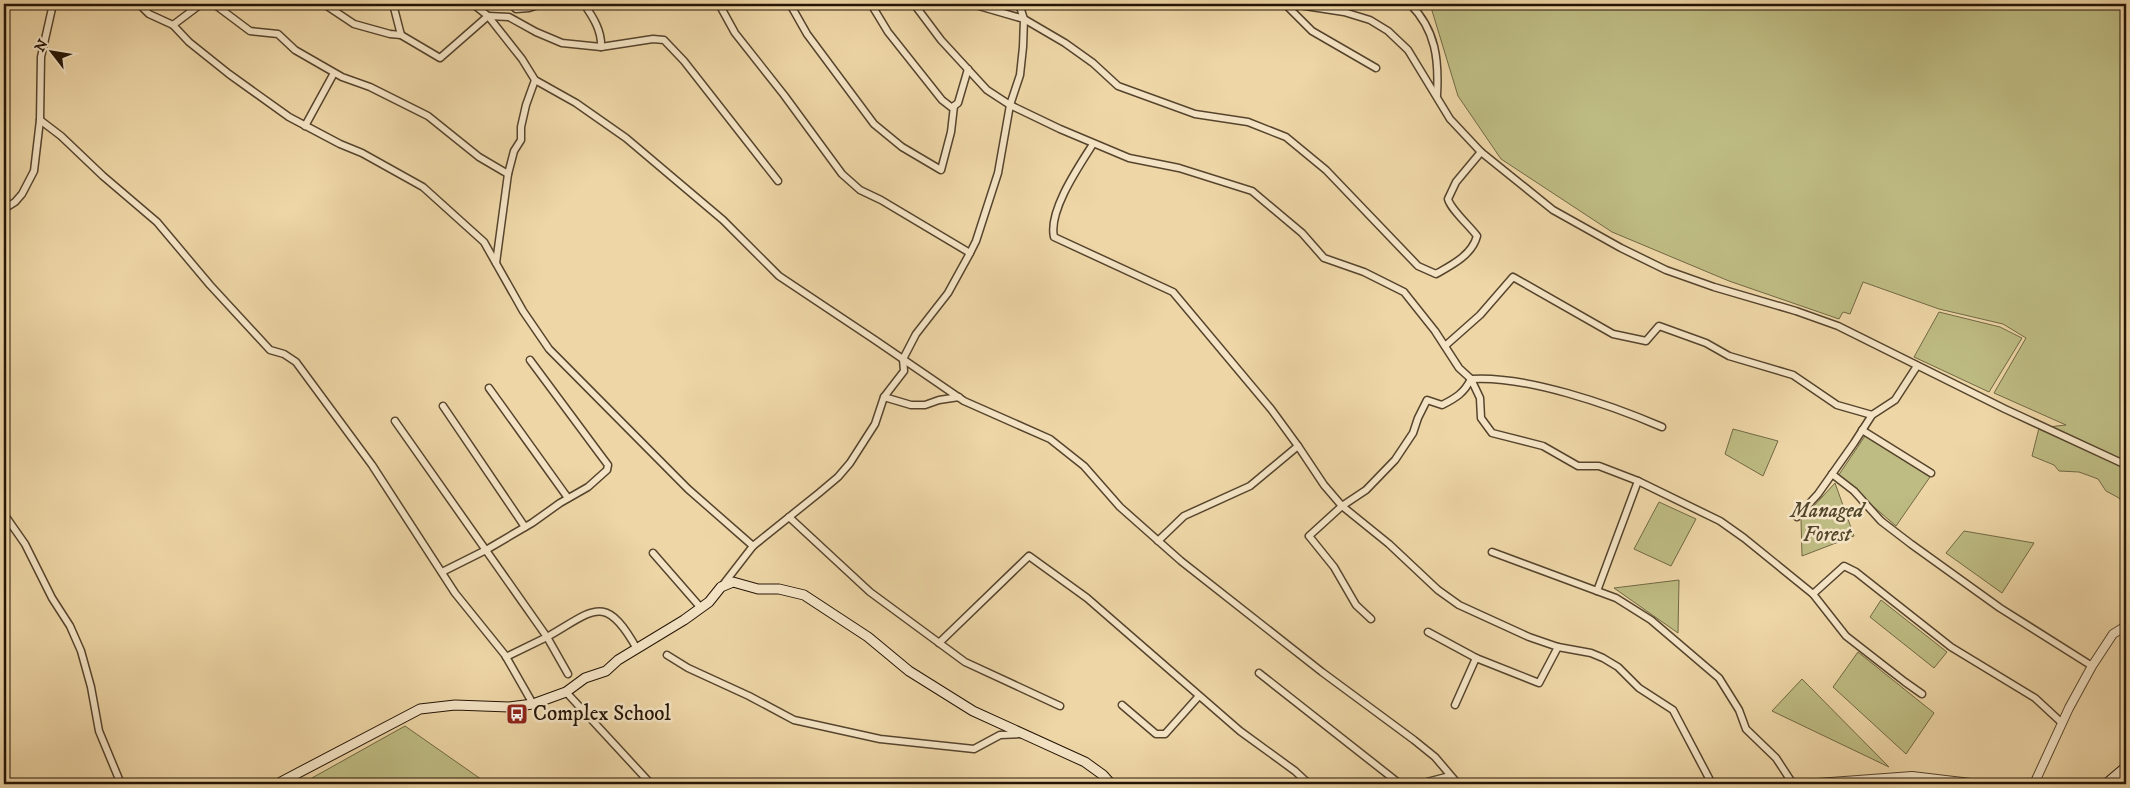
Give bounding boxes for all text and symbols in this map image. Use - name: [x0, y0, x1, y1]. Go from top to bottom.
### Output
- north arrow: [28, 28, 78, 78]
- text: N: [31, 36, 53, 55]
- park label: Managed Forest: [1789, 498, 1867, 548]
- place label: Complex School: [533, 701, 671, 727]
- bus stop icon: Complex School: [505, 702, 529, 726]

